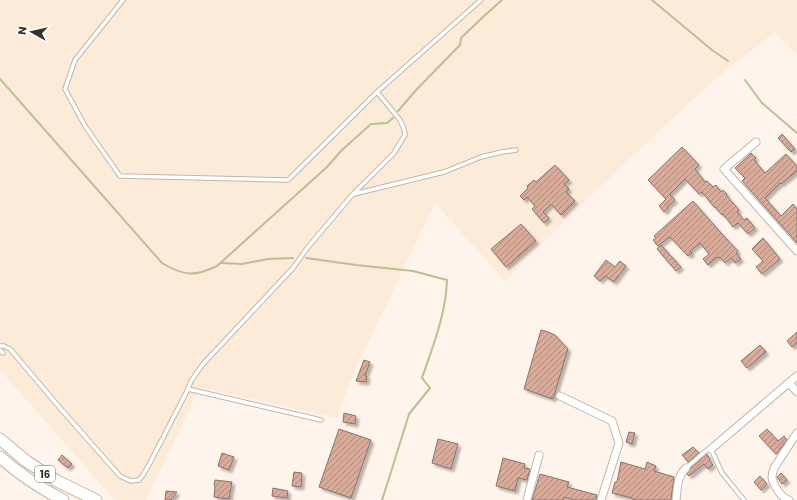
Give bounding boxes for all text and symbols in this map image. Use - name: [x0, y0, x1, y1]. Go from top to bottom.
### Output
- north arrow: [12, 12, 52, 52]
- text: N: [14, 25, 31, 36]
- road number: 16: [35, 466, 55, 482]

